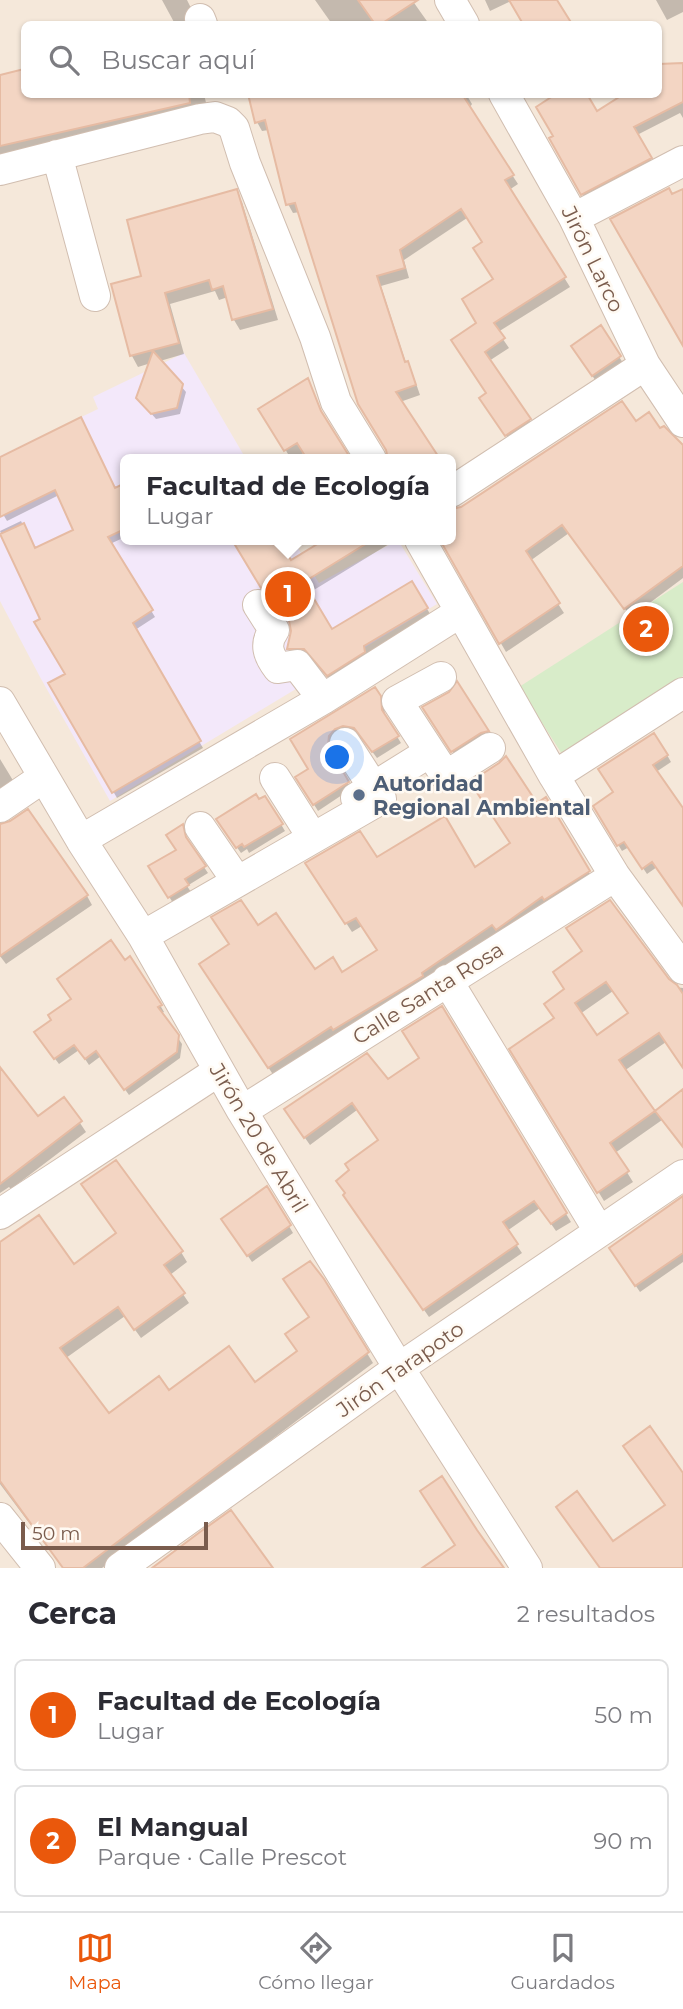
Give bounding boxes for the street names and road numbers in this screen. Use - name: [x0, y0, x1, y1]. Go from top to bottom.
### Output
- street label: Jirón Larco: [556, 201, 629, 316]
- street label: Calle Santa Rosa: [348, 937, 508, 1049]
- street label: Jirón 20 de Abril: [204, 1058, 313, 1217]
- street label: Jirón Tarapoto: [331, 1316, 468, 1423]

